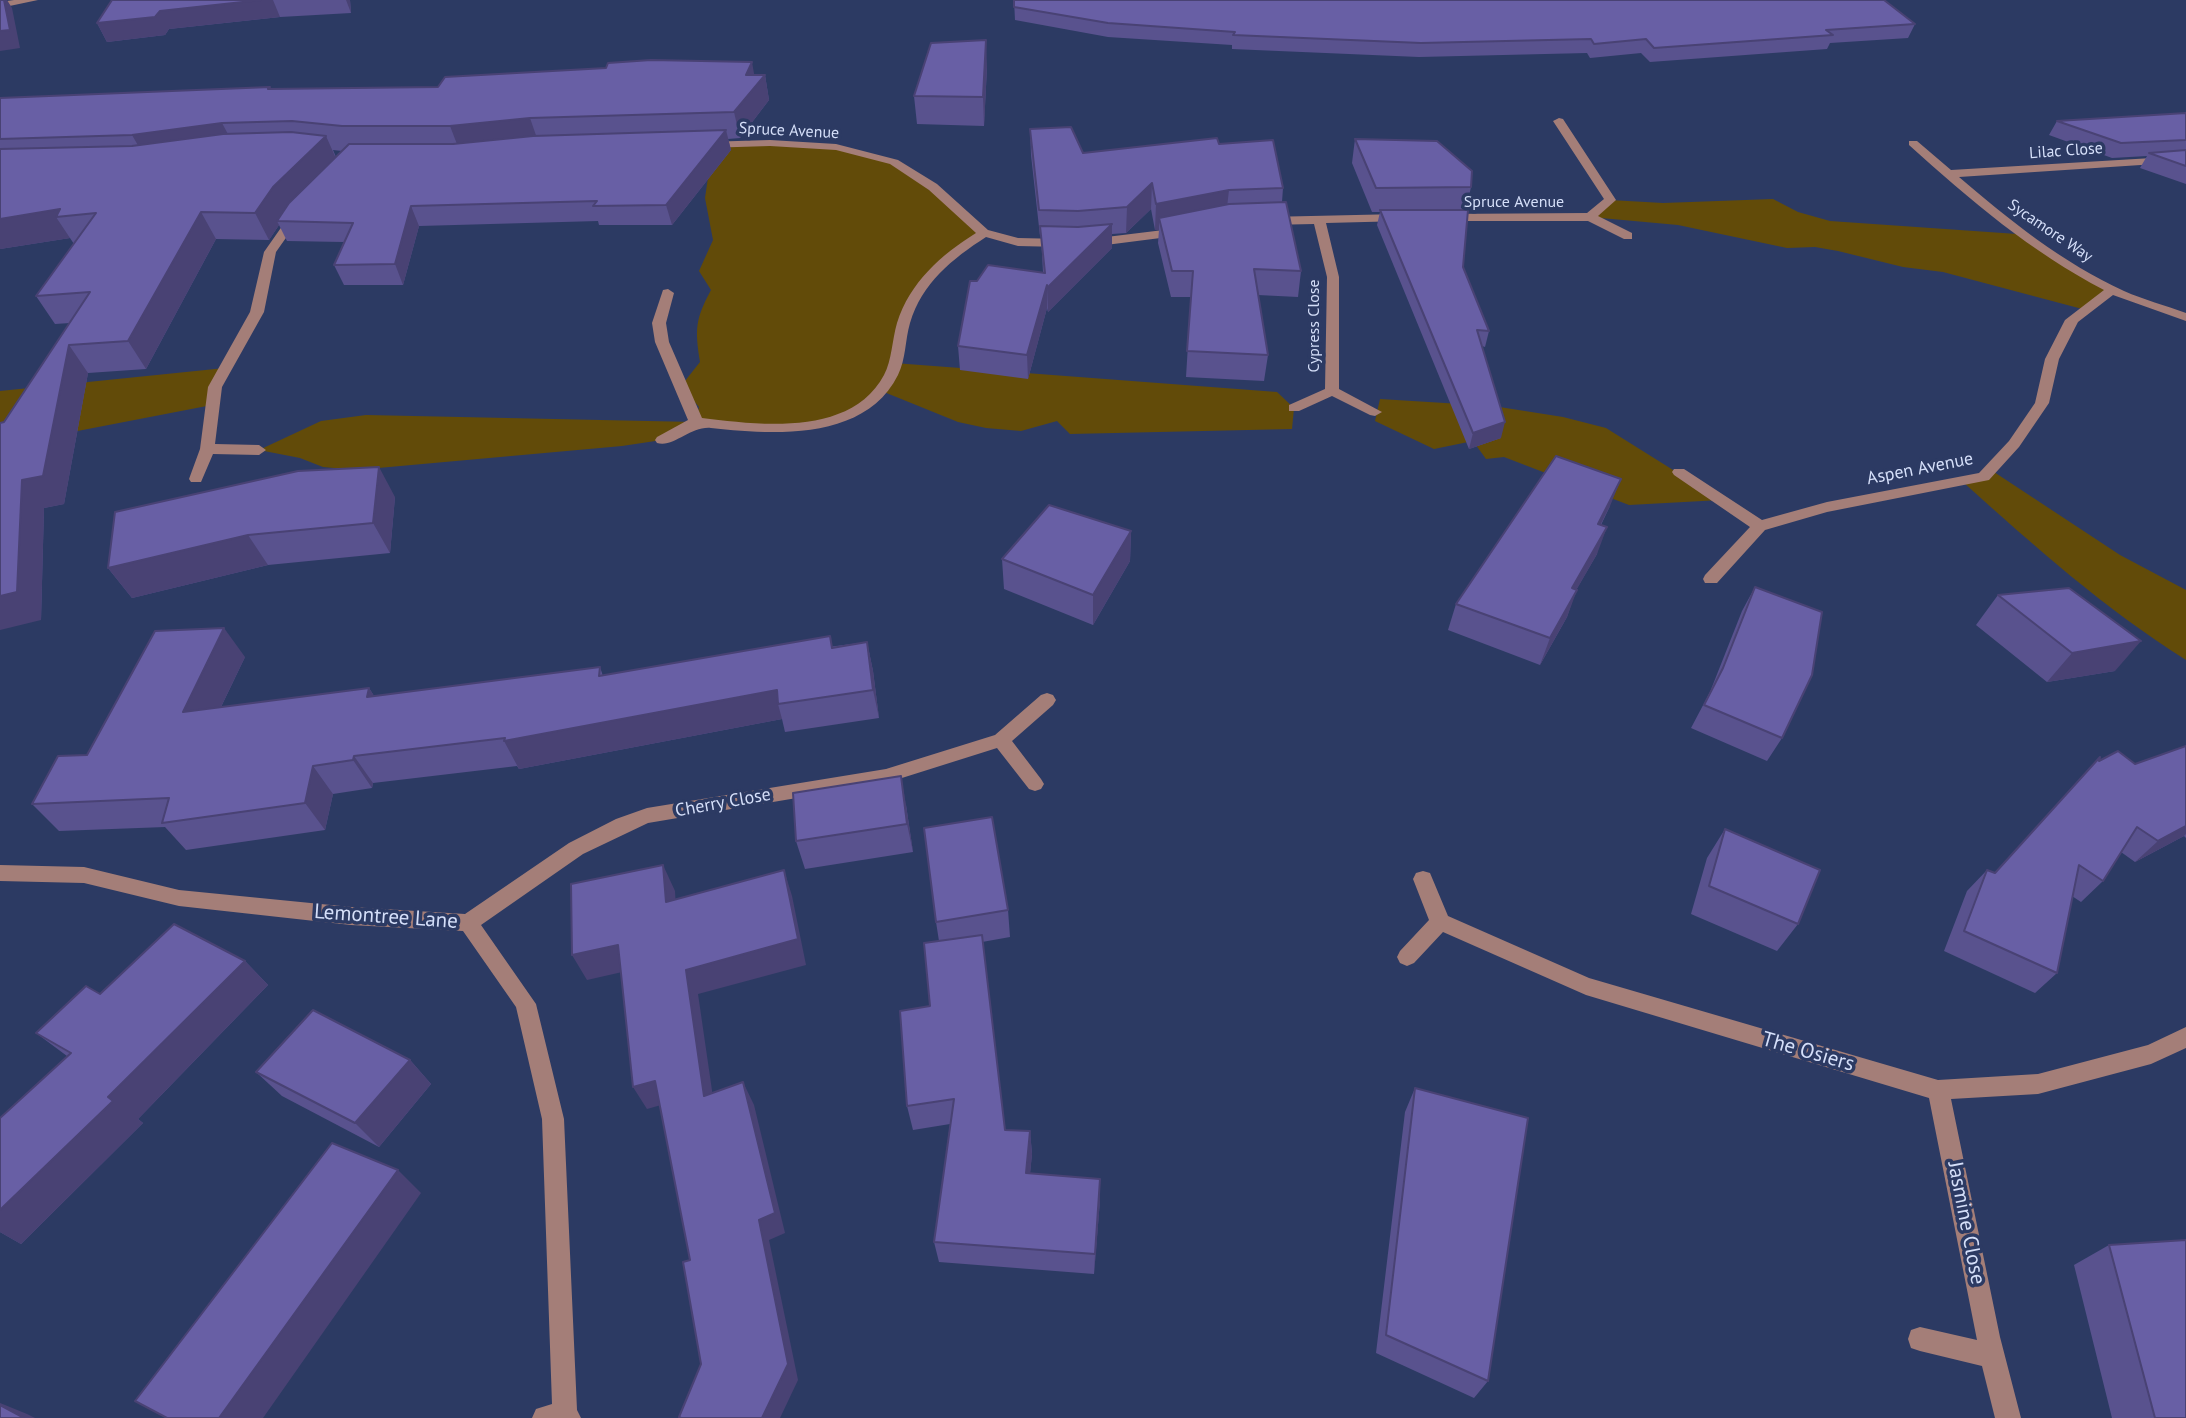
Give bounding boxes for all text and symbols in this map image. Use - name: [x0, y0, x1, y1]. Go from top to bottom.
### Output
- street label: Spruce Avenue: [738, 119, 840, 143]
- street label: Lilac Close: [2028, 139, 2104, 163]
- street label: Spruce Avenue: [1464, 192, 1564, 212]
- street label: Sycamore Way: [2004, 196, 2096, 266]
- street label: Cypress Close: [1304, 279, 1324, 373]
- street label: Aspen Avenue: [1865, 448, 1975, 490]
- street label: Cherry Close: [674, 784, 772, 822]
- street label: Lemontree Lane: [313, 899, 459, 935]
- street label: The Osiers: [1759, 1027, 1857, 1077]
- street label: Jasmine Close: [1942, 1159, 1990, 1287]

